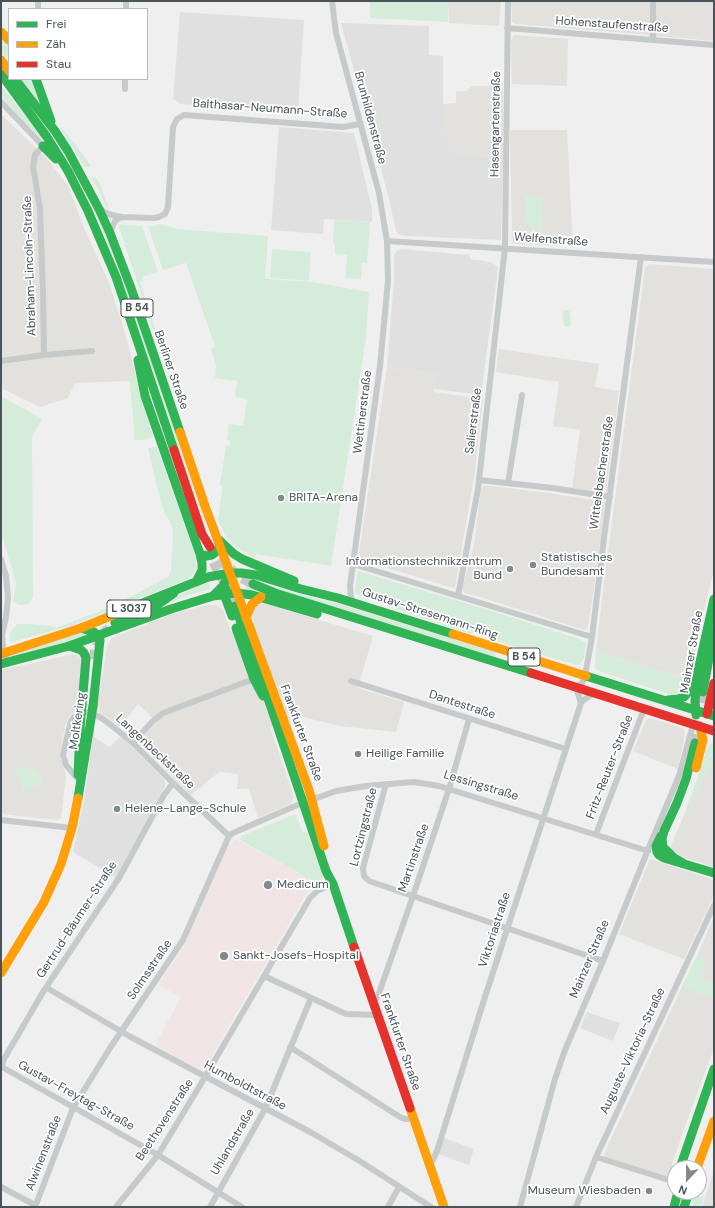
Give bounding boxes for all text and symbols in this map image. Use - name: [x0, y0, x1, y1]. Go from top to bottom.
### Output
- legend: [8, 8, 148, 80]
- street label: Hohenstaufenstraße: [555, 14, 669, 36]
- text: Frei: [46, 16, 66, 32]
- text: Zäh: [46, 36, 66, 52]
- text: Stau: [46, 56, 71, 72]
- street label: Brunhildenstraße: [351, 70, 389, 166]
- street label: Hasengartenstraße: [488, 71, 504, 177]
- street label: Balthasar-Neumann-Straße: [192, 96, 348, 122]
- street label: Abraham-Lincoln-Straße: [20, 196, 40, 336]
- street label: Welfenstraße: [514, 230, 588, 250]
- road number: B 54: [121, 299, 153, 317]
- street label: Berliner Straße: [151, 329, 191, 411]
- street label: Wettinerstraße: [351, 369, 375, 455]
- street label: Salierstraße: [463, 387, 485, 455]
- street label: Wittelsbacherstraße: [587, 415, 617, 531]
- place label: BRITA-Arena: [289, 491, 358, 505]
- marker: BRITA-Arena: [276, 493, 286, 503]
- place label: Statistisches Bundesamt: [541, 551, 613, 579]
- place label: Informationstechnikzentrum Bund: [346, 555, 502, 583]
- marker: Statistisches Bundesamt: [528, 560, 538, 570]
- marker: Informationstechnikzentrum Bund: [505, 564, 515, 574]
- street label: Gustav-Stresemann-Ring: [360, 585, 500, 643]
- road number: L 3037: [107, 600, 151, 618]
- street label: Mainzer Straße: [678, 610, 706, 694]
- road number: B 54: [508, 648, 540, 666]
- street label: Frankfurter Straße: [277, 683, 325, 783]
- street label: Dantestraße: [427, 687, 497, 723]
- street label: Moltkering: [67, 691, 89, 751]
- street label: Langenbeckstraße: [112, 712, 198, 792]
- street label: Fritz-Reuter-Straße: [583, 713, 637, 821]
- place label: Heilige Familie: [366, 747, 444, 761]
- marker: Heilige Familie: [353, 749, 363, 759]
- street label: Lessingstraße: [442, 768, 520, 804]
- street label: Lortzingstraße: [347, 786, 381, 868]
- place label: Helene-Lange-Schule: [125, 802, 246, 816]
- marker: Helene-Lange-Schule: [112, 804, 122, 814]
- street label: Martinstraße: [396, 822, 432, 894]
- street label: Gertrud-Bäumer-Straße: [34, 859, 120, 981]
- place label: Medicum: [277, 878, 329, 892]
- marker: Medicum: [262, 879, 274, 891]
- street label: Viktoriastraße: [476, 890, 514, 970]
- street label: Mainzer Straße: [567, 918, 613, 1000]
- street label: Solmsstraße: [125, 937, 175, 1003]
- place label: Sankt-Josefs-Hospital: [233, 949, 359, 963]
- marker: Sankt-Josefs-Hospital: [218, 950, 230, 962]
- street label: Auguste-Viktoria-Straße: [597, 986, 669, 1116]
- street label: Frankfurter Straße: [377, 991, 423, 1093]
- street label: Gustav-Freytag-Straße: [15, 1058, 137, 1134]
- street label: Humboldtstraße: [201, 1058, 289, 1114]
- street label: Beethovenstraße: [133, 1076, 197, 1164]
- street label: Uhlandstraße: [208, 1106, 258, 1178]
- street label: Alwinenstraße: [23, 1113, 65, 1193]
- north arrow: [667, 1160, 707, 1200]
- text: N: [677, 1182, 689, 1198]
- place label: Museum Wiesbaden: [528, 1184, 641, 1198]
- marker: Museum Wiesbaden: [644, 1186, 654, 1196]

